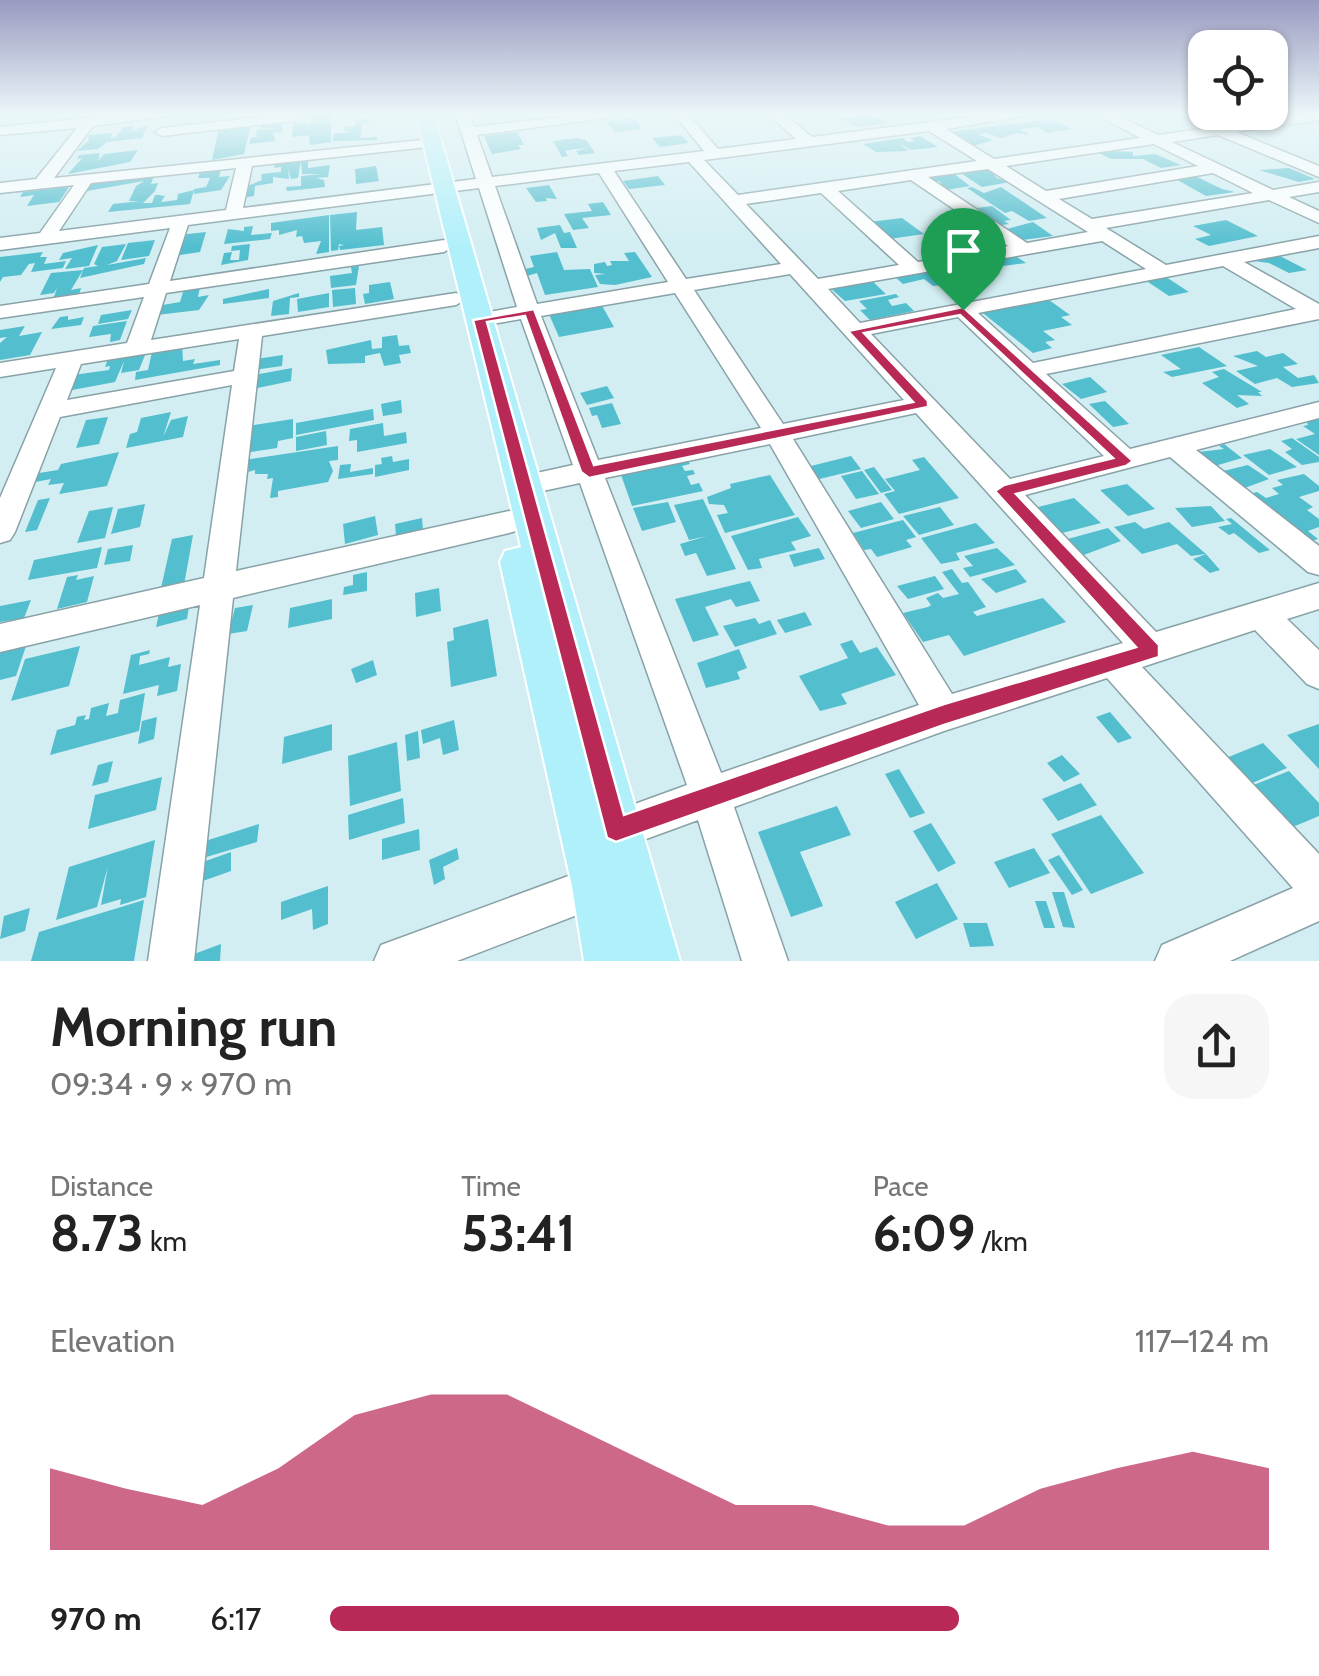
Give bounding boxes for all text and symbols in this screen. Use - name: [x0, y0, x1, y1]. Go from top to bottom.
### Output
- map controls: [1188, 30, 1288, 130]
- button: locate: [1188, 30, 1288, 130]
- pin: [921, 208, 1006, 311]
- icon: arrive: [936, 223, 991, 278]
- text: Morning run: [50, 993, 337, 1060]
- button: share: [1164, 994, 1269, 1099]
- text: 09:34 · 9 × 970 m: [50, 1064, 292, 1103]
- text: Distance: [50, 1169, 153, 1203]
- text: Time: [461, 1169, 521, 1203]
- text: Pace: [873, 1169, 929, 1203]
- text: 8.73: [50, 1203, 144, 1264]
- text: 53:41: [461, 1203, 575, 1264]
- text: 6:09: [873, 1203, 975, 1264]
- text: km: [144, 1224, 187, 1258]
- text: /km: [975, 1224, 1028, 1258]
- text: Elevation: [50, 1321, 175, 1360]
- text: 117–124 m: [1135, 1321, 1269, 1360]
- text: 970 m: [50, 1599, 142, 1638]
- text: 6:17: [210, 1599, 261, 1638]

